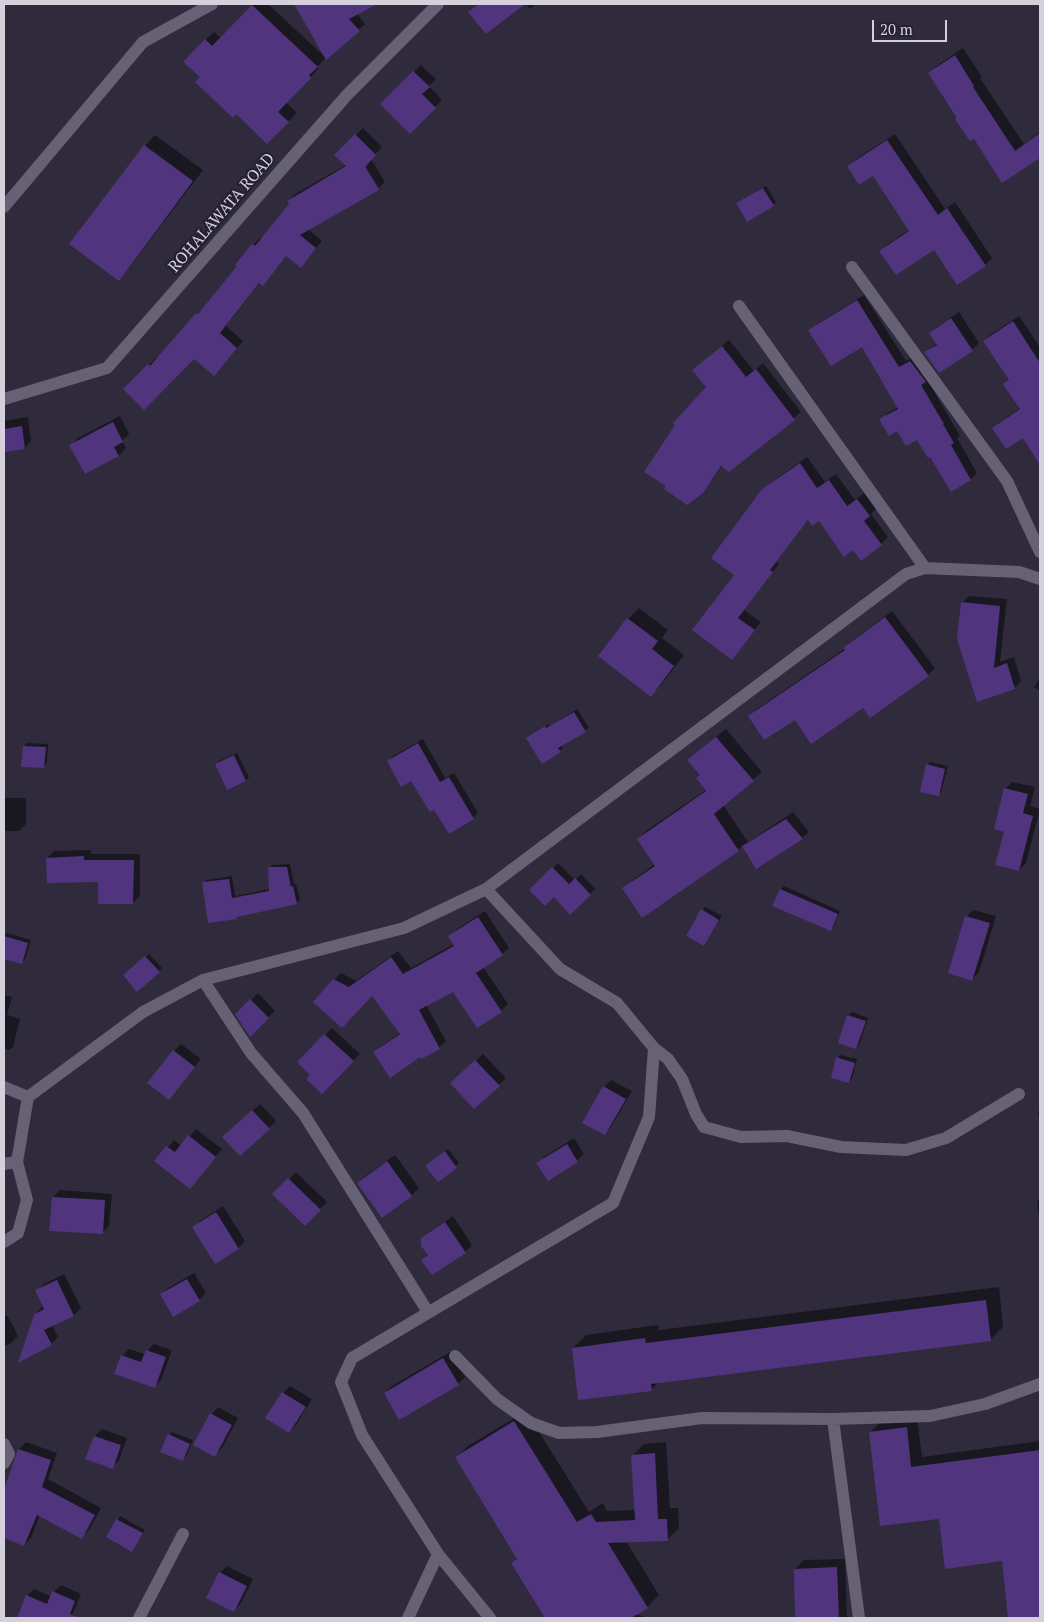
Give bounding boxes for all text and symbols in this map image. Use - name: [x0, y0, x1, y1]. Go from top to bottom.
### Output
- scale bar: [874, 10, 949, 42]
- text: 20 m: [880, 19, 913, 39]
- street label: ROHALAWATA ROAD: [165, 149, 279, 277]

